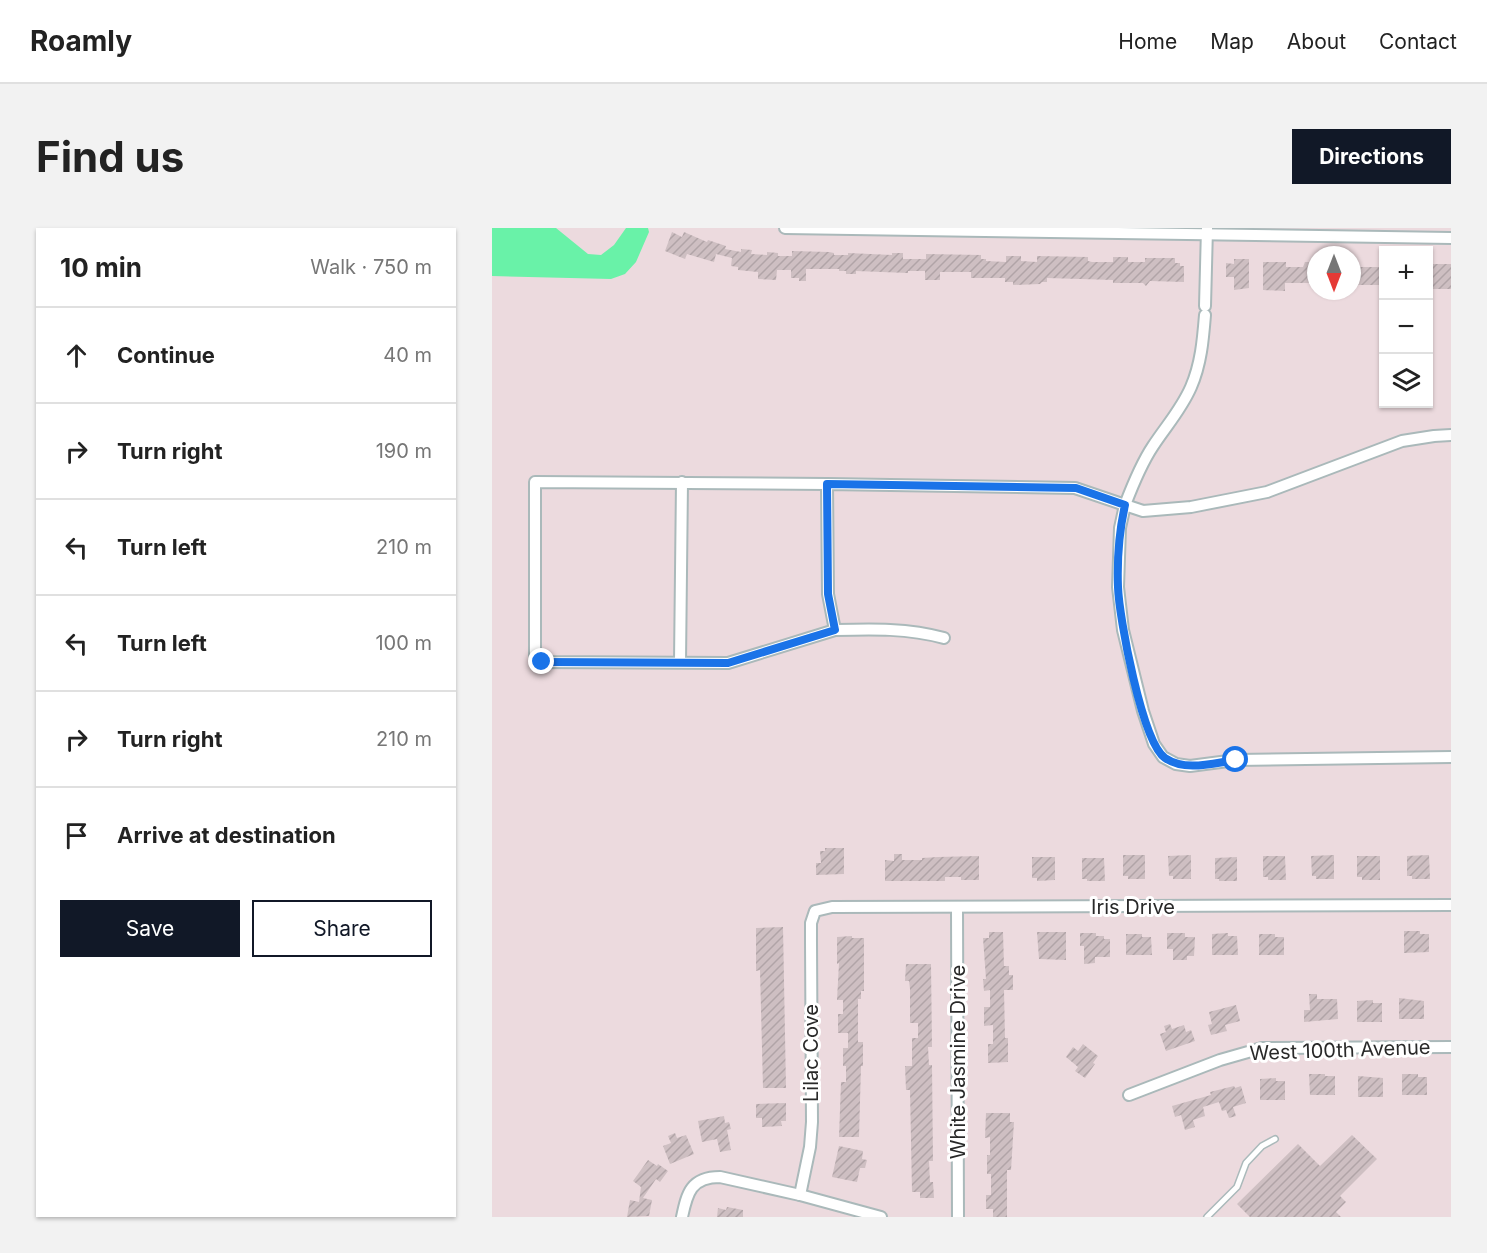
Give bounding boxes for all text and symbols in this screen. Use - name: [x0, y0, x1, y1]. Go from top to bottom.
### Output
- text: Roamly: [30, 24, 132, 58]
- text: Home: [1118, 29, 1177, 54]
- text: Map: [1210, 29, 1254, 54]
- text: About: [1287, 29, 1346, 54]
- text: Contact: [1379, 29, 1457, 54]
- button: Directions: [1292, 129, 1451, 184]
- text: Find us: [36, 131, 184, 182]
- north arrow: [1307, 246, 1361, 300]
- map controls: [1379, 246, 1433, 408]
- button: +: [1379, 246, 1433, 300]
- text: 10 min: [60, 252, 142, 283]
- text: Walk · 750 m: [310, 255, 432, 279]
- button: −: [1379, 300, 1433, 354]
- icon: ahead: [60, 339, 93, 372]
- text: Continue: [117, 342, 215, 368]
- text: 40 m: [383, 343, 432, 367]
- button: layers: [1379, 354, 1433, 408]
- icon: right: [60, 435, 93, 468]
- text: Turn right: [117, 438, 223, 464]
- text: 190 m: [376, 439, 432, 463]
- icon: left: [60, 531, 93, 564]
- text: Turn left: [117, 534, 207, 560]
- text: 210 m: [376, 535, 432, 559]
- icon: left: [60, 627, 93, 660]
- text: Turn left: [117, 630, 207, 656]
- text: 100 m: [375, 631, 432, 655]
- route end: [528, 648, 554, 674]
- icon: right: [60, 723, 93, 756]
- text: Turn right: [117, 726, 223, 752]
- text: 210 m: [376, 727, 432, 751]
- route start: [1222, 746, 1248, 772]
- icon: arrive: [60, 819, 93, 852]
- text: Arrive at destination: [117, 822, 336, 848]
- street label: Iris Drive: [1091, 895, 1175, 919]
- button: Save: [60, 900, 240, 957]
- button: Share: [252, 900, 432, 957]
- street label: White Jasmine Drive: [946, 965, 970, 1159]
- street label: Lilac Cove: [799, 1004, 823, 1102]
- street label: West 100th Avenue: [1249, 1035, 1431, 1065]

